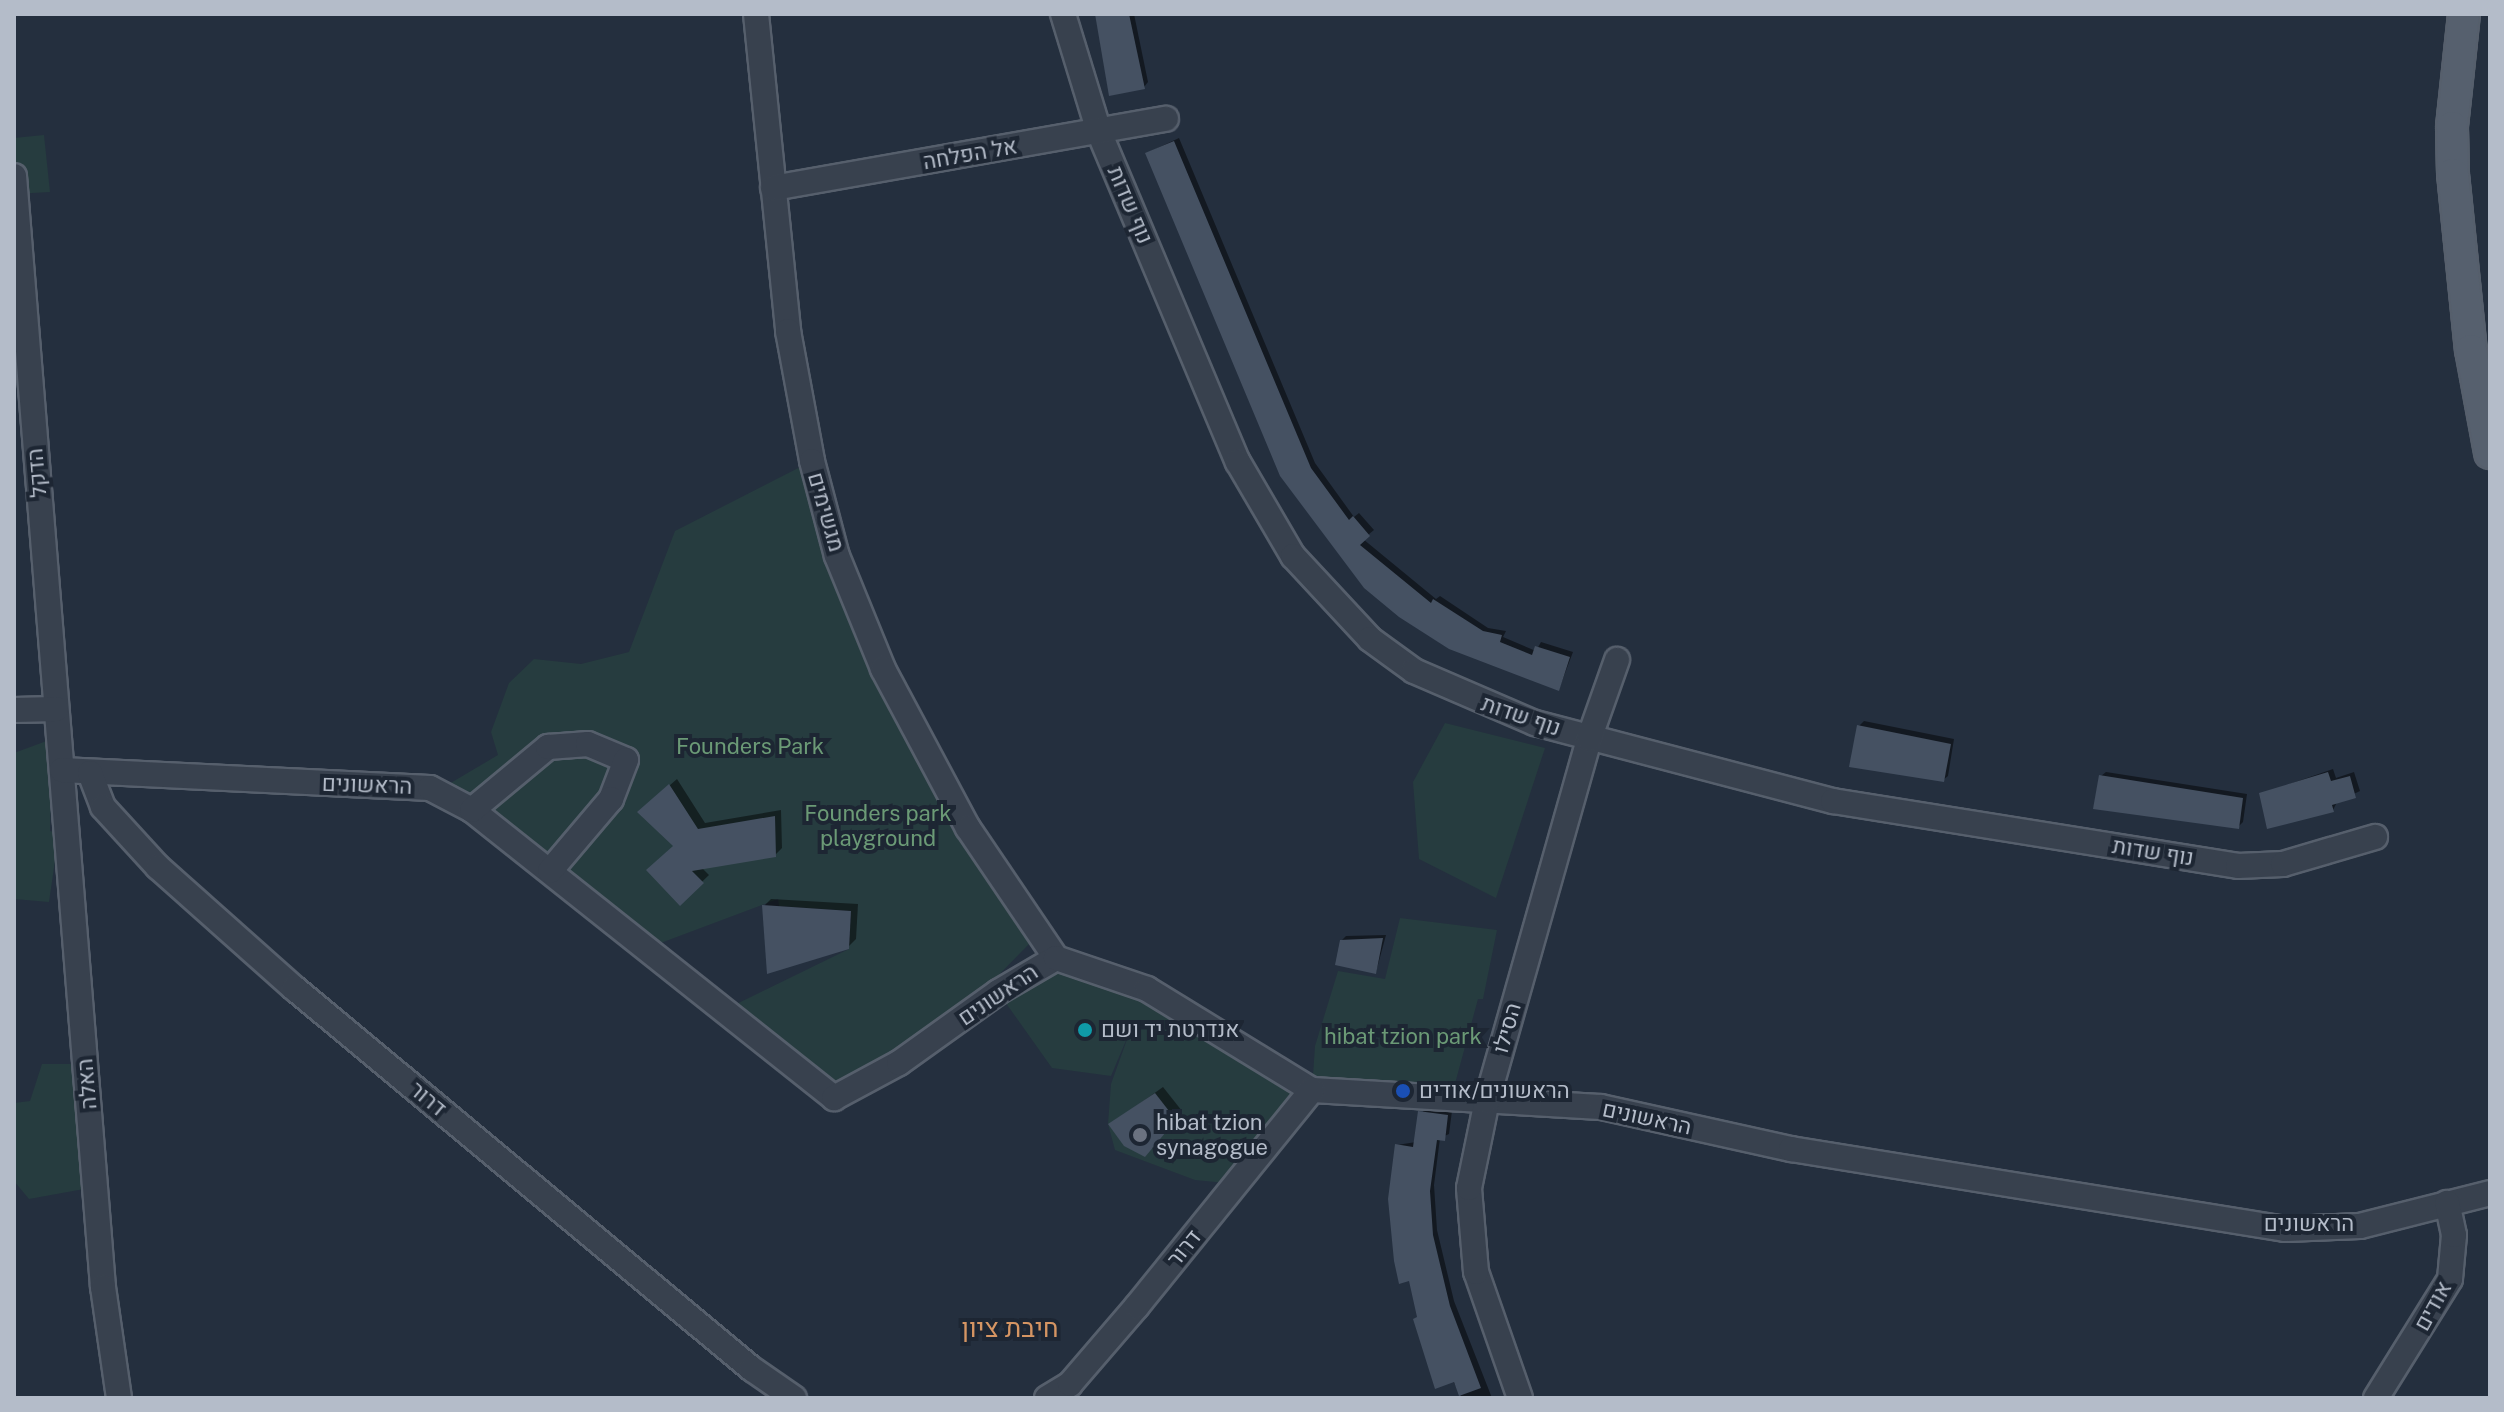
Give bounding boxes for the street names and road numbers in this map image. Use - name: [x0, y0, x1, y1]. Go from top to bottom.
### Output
- street label: אל הפלחה: [921, 133, 1019, 175]
- street label: נוף שדות: [1102, 162, 1158, 248]
- street label: הדקל: [22, 447, 52, 499]
- street label: מגשימים: [802, 469, 850, 555]
- street label: נוף שדות: [1478, 690, 1564, 742]
- street label: הראשונים: [321, 770, 413, 800]
- street label: נוף שדות: [2110, 833, 2196, 871]
- street label: הראשונים: [953, 959, 1043, 1031]
- street label: הסילו: [1487, 1000, 1527, 1056]
- street label: האלה: [72, 1057, 102, 1111]
- street label: דרור: [404, 1076, 452, 1122]
- street label: הראשונים: [1600, 1096, 1694, 1140]
- street label: הראשונים: [2264, 1211, 2354, 1237]
- street label: דרור: [1161, 1224, 1207, 1272]
- street label: אודים: [2409, 1277, 2457, 1335]

